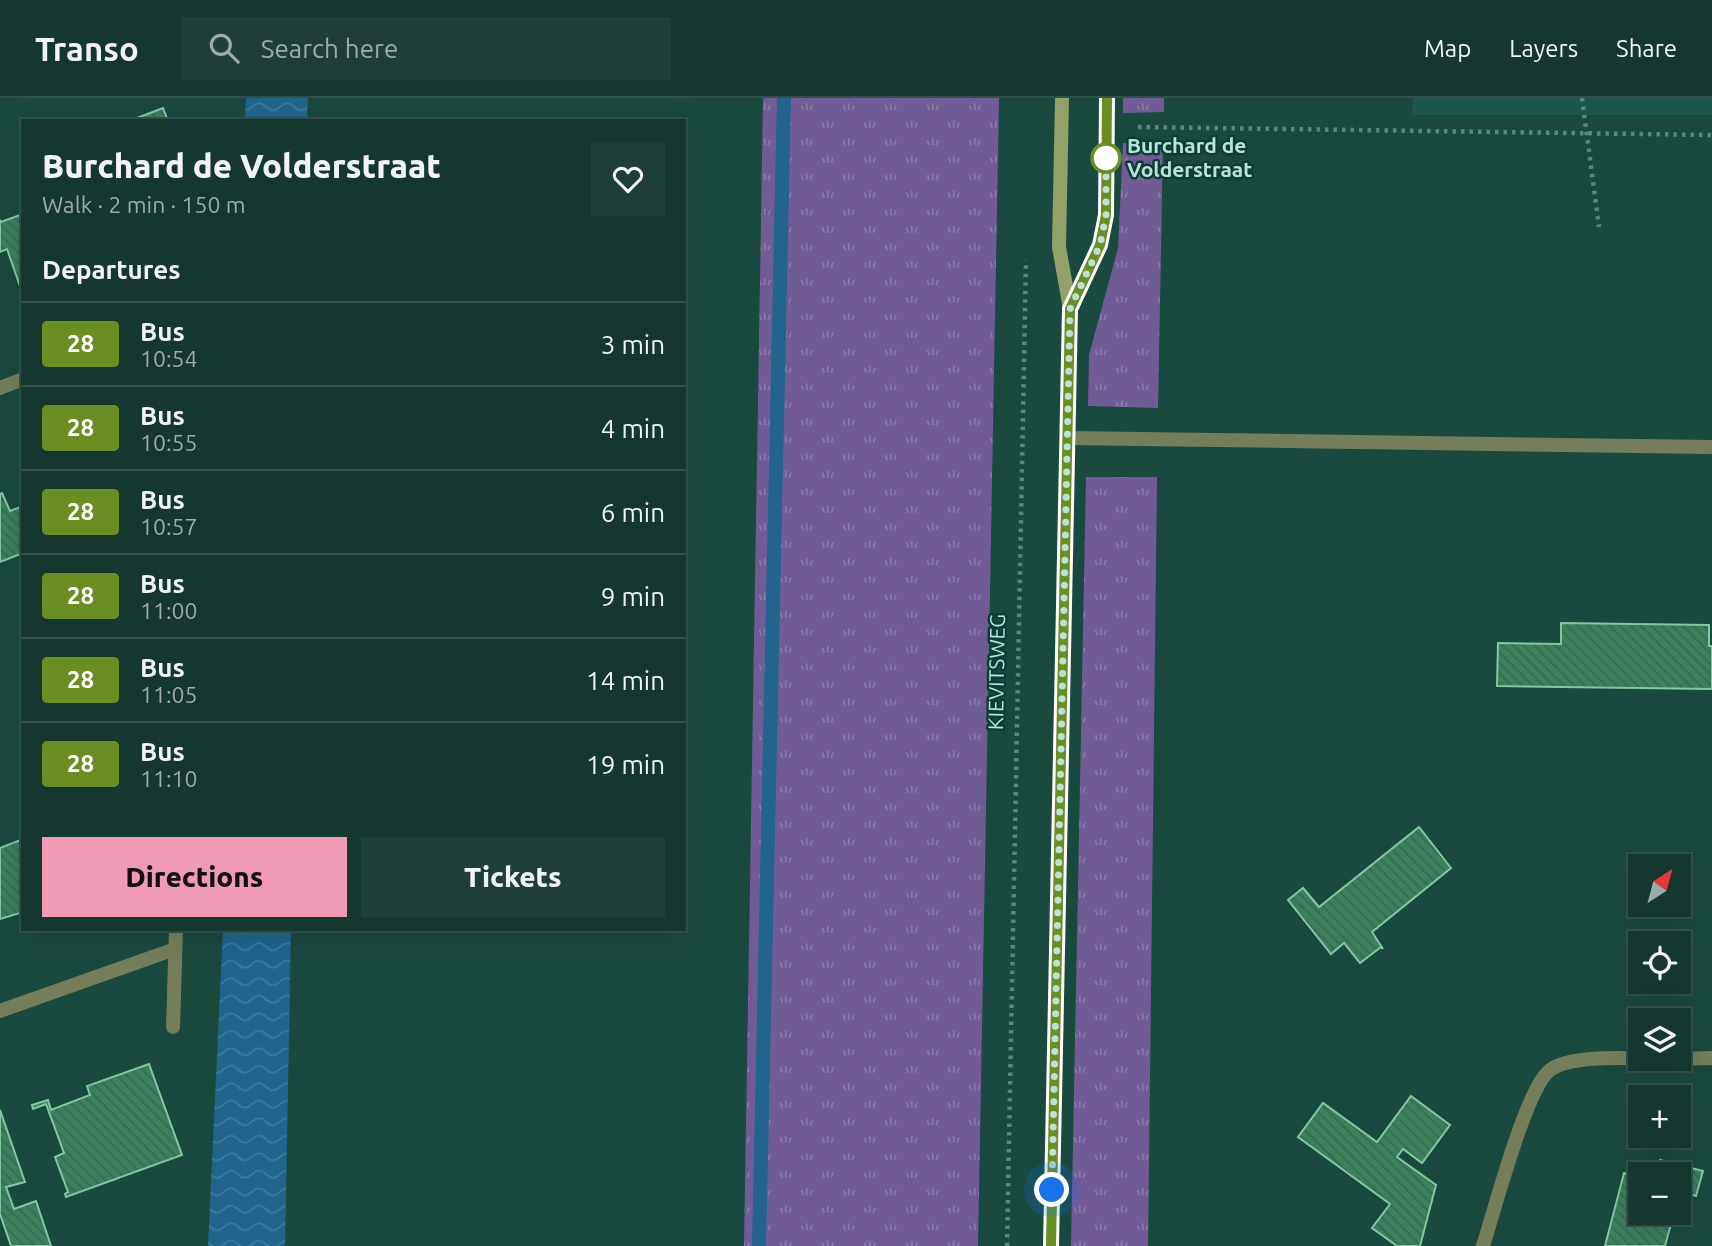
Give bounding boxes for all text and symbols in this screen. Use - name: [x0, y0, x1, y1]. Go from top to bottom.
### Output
- search box: [181, 17, 671, 80]
- icon: search: [205, 29, 243, 67]
- text: Transo: [35, 30, 139, 67]
- text: Search here: [261, 34, 398, 63]
- text: Map: [1424, 35, 1471, 62]
- text: Layers: [1509, 35, 1578, 62]
- text: Share: [1616, 35, 1677, 62]
- place label: Burchard de Volderstraat: [1127, 133, 1252, 181]
- button: heart: [591, 142, 665, 216]
- marker: Burchard de Volderstraat: [1091, 143, 1121, 173]
- text: Burchard de Volderstraat: [42, 147, 441, 184]
- text: Walk · 2 min · 150 m: [42, 192, 246, 217]
- text: Departures: [42, 255, 180, 284]
- text: Bus: [140, 317, 185, 346]
- text: 28: [67, 330, 94, 357]
- text: 3 min: [601, 330, 665, 359]
- text: 10:54: [140, 346, 198, 371]
- text: Bus: [140, 401, 185, 430]
- text: 28: [67, 414, 94, 441]
- text: 4 min: [601, 414, 665, 443]
- text: 10:55: [140, 430, 198, 455]
- text: Bus: [140, 485, 185, 514]
- text: 28: [67, 498, 94, 525]
- text: 6 min: [601, 498, 665, 527]
- text: 10:57: [140, 514, 198, 539]
- text: Bus: [140, 569, 185, 598]
- text: 28: [67, 582, 94, 609]
- text: 9 min: [601, 582, 665, 611]
- text: 11:00: [140, 598, 198, 623]
- street label: KIEVITSWEG: [983, 614, 1009, 730]
- text: Bus: [140, 653, 185, 682]
- text: 28: [67, 666, 94, 693]
- text: 14 min: [586, 666, 665, 695]
- text: 11:05: [140, 682, 198, 707]
- text: Bus: [140, 737, 185, 766]
- text: 28: [67, 750, 94, 777]
- text: 19 min: [586, 750, 665, 779]
- text: 11:10: [140, 766, 198, 791]
- button: Directions: [42, 837, 347, 917]
- button: Tickets: [361, 837, 665, 917]
- north arrow: [1628, 854, 1690, 917]
- map controls: [1628, 854, 1691, 1225]
- button: locate: [1628, 931, 1691, 994]
- button: layers: [1628, 1008, 1691, 1071]
- button: +: [1628, 1085, 1691, 1148]
- button: −: [1628, 1162, 1691, 1225]
- your location: [1034, 1172, 1069, 1207]

